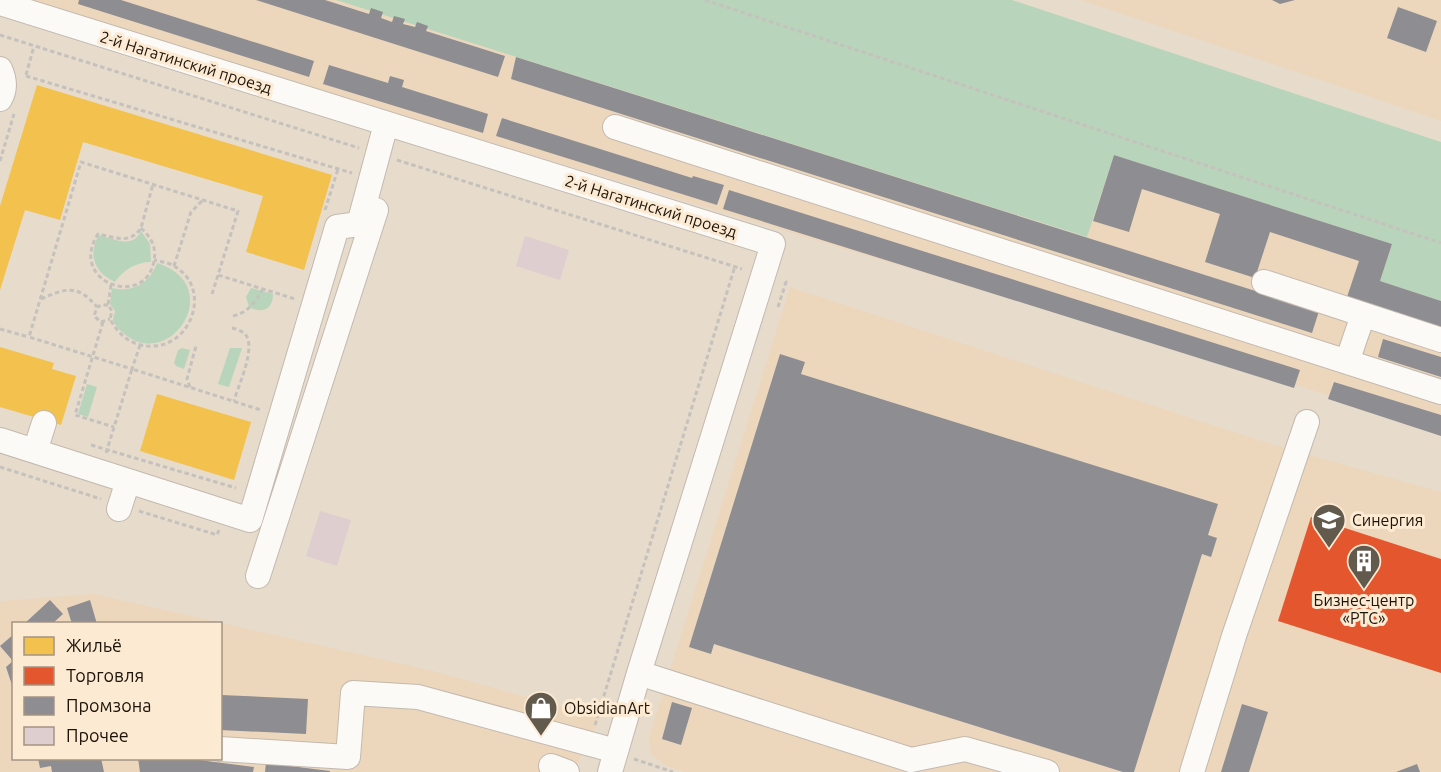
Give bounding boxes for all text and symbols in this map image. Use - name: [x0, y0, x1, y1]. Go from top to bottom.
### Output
- street label: 2-й Нагатинский проезд: [98, 27, 274, 97]
- street label: 2-й Нагатинский проезд: [563, 171, 739, 241]
- school or university icon: Синергия: [1311, 502, 1347, 549]
- place label: Синергия: [1352, 511, 1423, 529]
- building icon: Бизнес-центр «РТС»: [1346, 543, 1382, 590]
- place label: Бизнес-центр «РТС»: [1314, 591, 1414, 627]
- legend: [12, 622, 222, 760]
- text: Жильё: [66, 635, 122, 655]
- text: Торговля: [66, 665, 144, 685]
- shop icon: ObsidianArt: [523, 690, 559, 737]
- text: Промзона: [66, 695, 151, 715]
- place label: ObsidianArt: [564, 699, 651, 717]
- text: Прочее: [66, 725, 129, 745]

